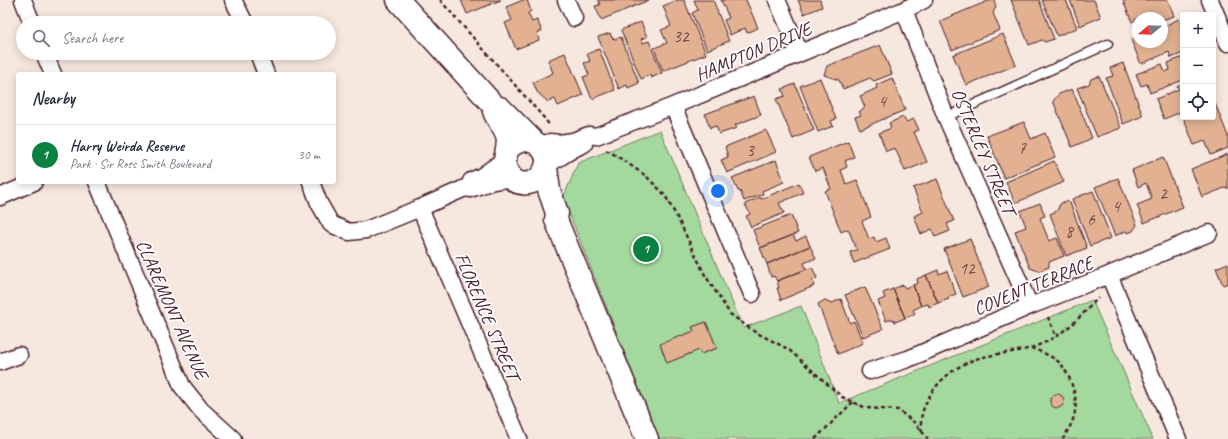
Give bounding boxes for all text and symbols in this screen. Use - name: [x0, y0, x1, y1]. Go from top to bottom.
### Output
- north arrow: [1132, 12, 1168, 48]
- map controls: [1180, 12, 1216, 120]
- button: +: [1180, 12, 1216, 48]
- search box: [16, 16, 336, 60]
- street label: HAMPTON DRIVE: [692, 16, 818, 87]
- house number: 32: [673, 26, 690, 47]
- icon: search: [30, 27, 52, 49]
- text: Search here: [62, 29, 123, 48]
- button: −: [1180, 48, 1216, 84]
- button: locate: [1180, 84, 1216, 120]
- street label: OSTERLEY STREET: [946, 85, 1023, 223]
- text: Nearby: [32, 88, 75, 109]
- house number: 4: [878, 91, 888, 112]
- text: Harry Weirda Reserve: [70, 137, 184, 156]
- house number: 7: [1018, 138, 1027, 159]
- house number: 3: [746, 140, 755, 161]
- text: 1: [42, 147, 48, 163]
- text: 30 m: [298, 147, 320, 163]
- text: Park · Sir Ross Smith Boulevard: [70, 156, 211, 172]
- your location: [708, 181, 728, 201]
- house number: 2: [1159, 183, 1168, 204]
- house number: 4: [1112, 196, 1122, 217]
- house number: 6: [1087, 209, 1096, 230]
- house number: 8: [1065, 221, 1075, 242]
- pin: 1: [633, 234, 659, 264]
- street label: CLAREMONT AVENUE: [131, 236, 215, 386]
- street label: FLORENCE STREET: [449, 249, 527, 389]
- street label: COVENT TERRACE: [970, 250, 1099, 321]
- house number: 12: [959, 258, 976, 279]

